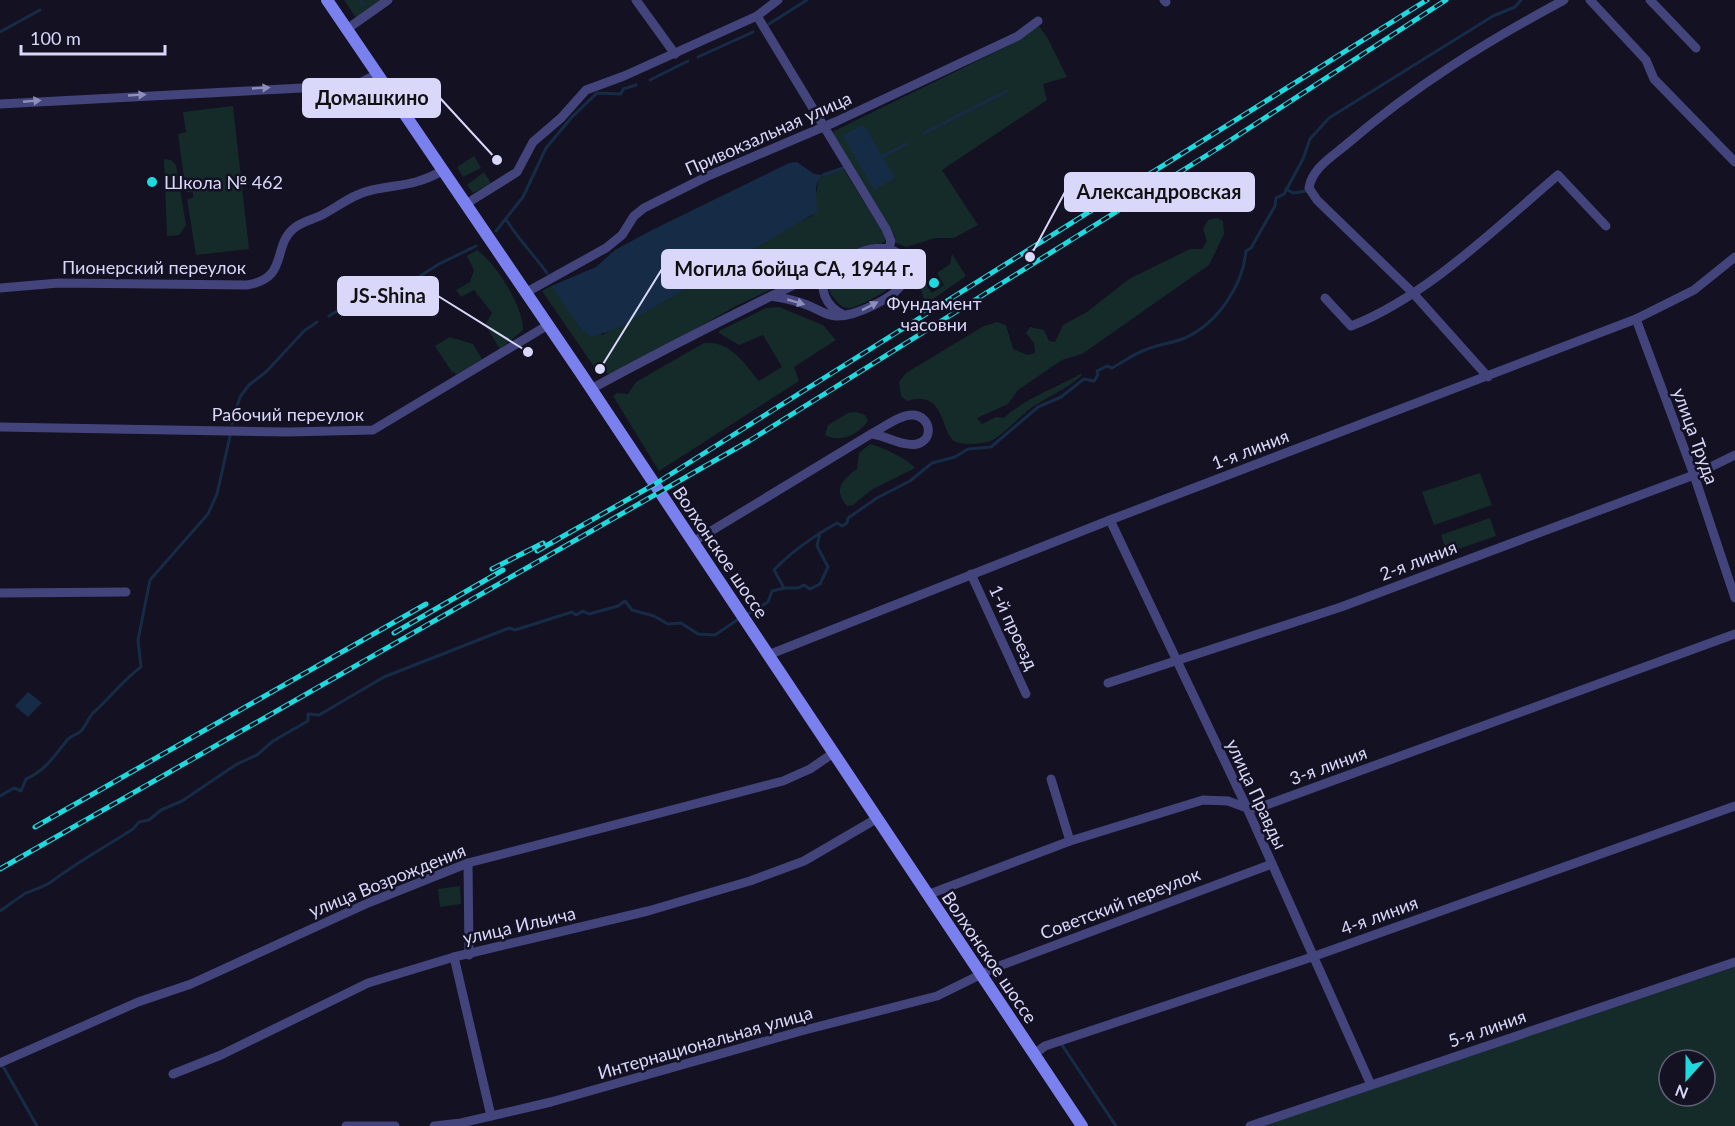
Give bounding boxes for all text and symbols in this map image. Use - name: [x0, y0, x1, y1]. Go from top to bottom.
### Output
- scale bar: [21, 18, 165, 56]
- text: 100 m: [30, 27, 81, 49]
- callout: Домашкино: [303, 79, 440, 117]
- one-way arrow: [252, 84, 271, 93]
- text: Домашкино: [315, 85, 429, 109]
- street label: Привокзальная улица: [681, 86, 855, 180]
- one-way arrow: [128, 90, 147, 99]
- one-way arrow: [22, 97, 41, 106]
- place label: Школа № 462: [164, 171, 283, 193]
- callout: Александровская: [1065, 173, 1254, 211]
- marker: Школа № 462: [145, 175, 159, 189]
- text: Александровская: [1076, 179, 1241, 203]
- callout: Могила бойца СА, 1944 г.: [662, 250, 925, 288]
- street label: Пионерский переулок: [62, 256, 247, 278]
- text: Могила бойца СА, 1944 г.: [674, 256, 914, 280]
- marker: Фундамент часовни: [927, 276, 941, 290]
- callout: JS-Shina: [338, 277, 438, 315]
- text: JS-Shina: [350, 283, 426, 307]
- place label: Фундамент часовни: [886, 292, 982, 335]
- one-way arrow: [788, 298, 806, 307]
- one-way arrow: [861, 301, 878, 311]
- street label: улица Труда: [1668, 385, 1724, 487]
- street label: Рабочий переулок: [212, 403, 365, 425]
- street label: 1-я линия: [1208, 424, 1292, 474]
- street label: Волхонское шоссе: [669, 482, 773, 622]
- street label: 2-я линия: [1376, 535, 1460, 585]
- street label: 1-й проезд: [985, 581, 1043, 673]
- street label: улица Правды: [1222, 735, 1292, 853]
- street label: 3-я линия: [1286, 741, 1370, 789]
- street label: улица Возрождения: [305, 838, 469, 922]
- street label: Советский переулок: [1037, 862, 1204, 944]
- street label: Волхонское шоссе: [938, 887, 1042, 1027]
- street label: 4-я линия: [1337, 891, 1421, 939]
- street label: улица Ильича: [460, 901, 578, 949]
- street label: Интернациональная улица: [595, 1001, 815, 1083]
- street label: 5-я линия: [1445, 1004, 1529, 1052]
- north arrow: [1657, 1048, 1717, 1108]
- text: N: [1672, 1081, 1691, 1104]

